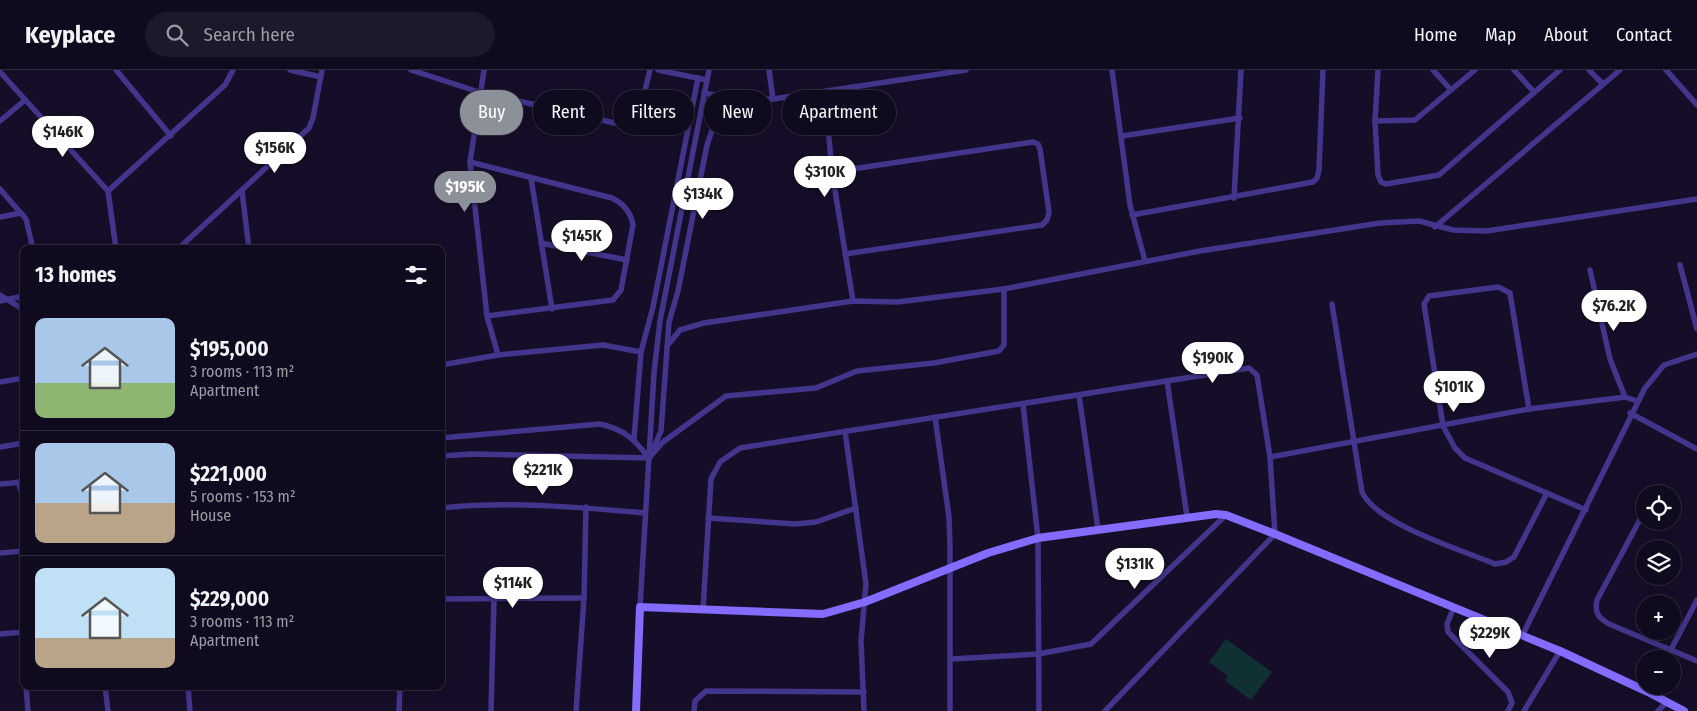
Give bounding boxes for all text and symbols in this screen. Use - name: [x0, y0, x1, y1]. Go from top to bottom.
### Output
- search box: [145, 12, 495, 57]
- text: Keyplace: [25, 21, 115, 49]
- icon: search: [163, 21, 191, 49]
- text: Search here: [203, 23, 295, 46]
- text: Home: [1414, 24, 1457, 46]
- text: Map: [1485, 24, 1516, 46]
- text: About: [1544, 24, 1588, 46]
- text: Contact: [1616, 24, 1672, 46]
- chip: Buy: [460, 90, 523, 135]
- chip: Rent: [533, 90, 603, 135]
- chip: Filters: [613, 90, 694, 135]
- chip: New: [704, 90, 772, 135]
- chip: Apartment: [782, 90, 896, 135]
- pin: $146K: [28, 116, 98, 158]
- text: $146K: [43, 122, 83, 141]
- pin: $156K: [240, 132, 310, 174]
- text: $156K: [255, 138, 295, 157]
- pin: $310K: [790, 156, 860, 198]
- text: $310K: [805, 162, 845, 181]
- pin: $195K: [430, 170, 500, 213]
- text: $195K: [445, 177, 485, 196]
- pin: $134K: [668, 178, 738, 220]
- text: $134K: [683, 184, 723, 203]
- pin: $145K: [547, 220, 617, 262]
- text: $145K: [562, 226, 602, 245]
- icon: filters: [402, 261, 430, 289]
- text: 13 homes: [35, 262, 116, 288]
- pin: $76.2K: [1573, 290, 1655, 332]
- text: $76.2K: [1593, 296, 1636, 315]
- text: $195,000: [190, 336, 269, 362]
- icon: home: [75, 338, 135, 398]
- pin: $190K: [1178, 342, 1248, 384]
- text: $190K: [1193, 348, 1233, 367]
- text: 3 rooms · 113 m²: [190, 362, 294, 381]
- pin: $101K: [1419, 370, 1489, 413]
- text: $101K: [1435, 377, 1473, 396]
- text: Apartment: [190, 381, 259, 400]
- pin: $221K: [508, 454, 578, 496]
- text: $221K: [524, 460, 562, 479]
- text: $221,000: [190, 461, 267, 487]
- icon: home: [75, 463, 135, 523]
- map controls: [1636, 485, 1681, 695]
- button: locate: [1636, 485, 1681, 530]
- text: 5 rooms · 153 m²: [190, 487, 296, 506]
- text: House: [190, 506, 231, 525]
- button: layers: [1636, 540, 1681, 585]
- pin: $131K: [1100, 548, 1170, 590]
- text: $131K: [1116, 554, 1154, 573]
- pin: $114K: [478, 566, 548, 609]
- text: $114K: [494, 573, 532, 592]
- text: $229,000: [190, 586, 269, 612]
- icon: home: [75, 588, 135, 648]
- button: +: [1636, 595, 1681, 640]
- text: 3 rooms · 113 m²: [190, 612, 294, 631]
- pin: $229K: [1455, 616, 1525, 659]
- text: $229K: [1470, 623, 1510, 642]
- text: Apartment: [190, 631, 259, 650]
- button: −: [1636, 650, 1681, 695]

